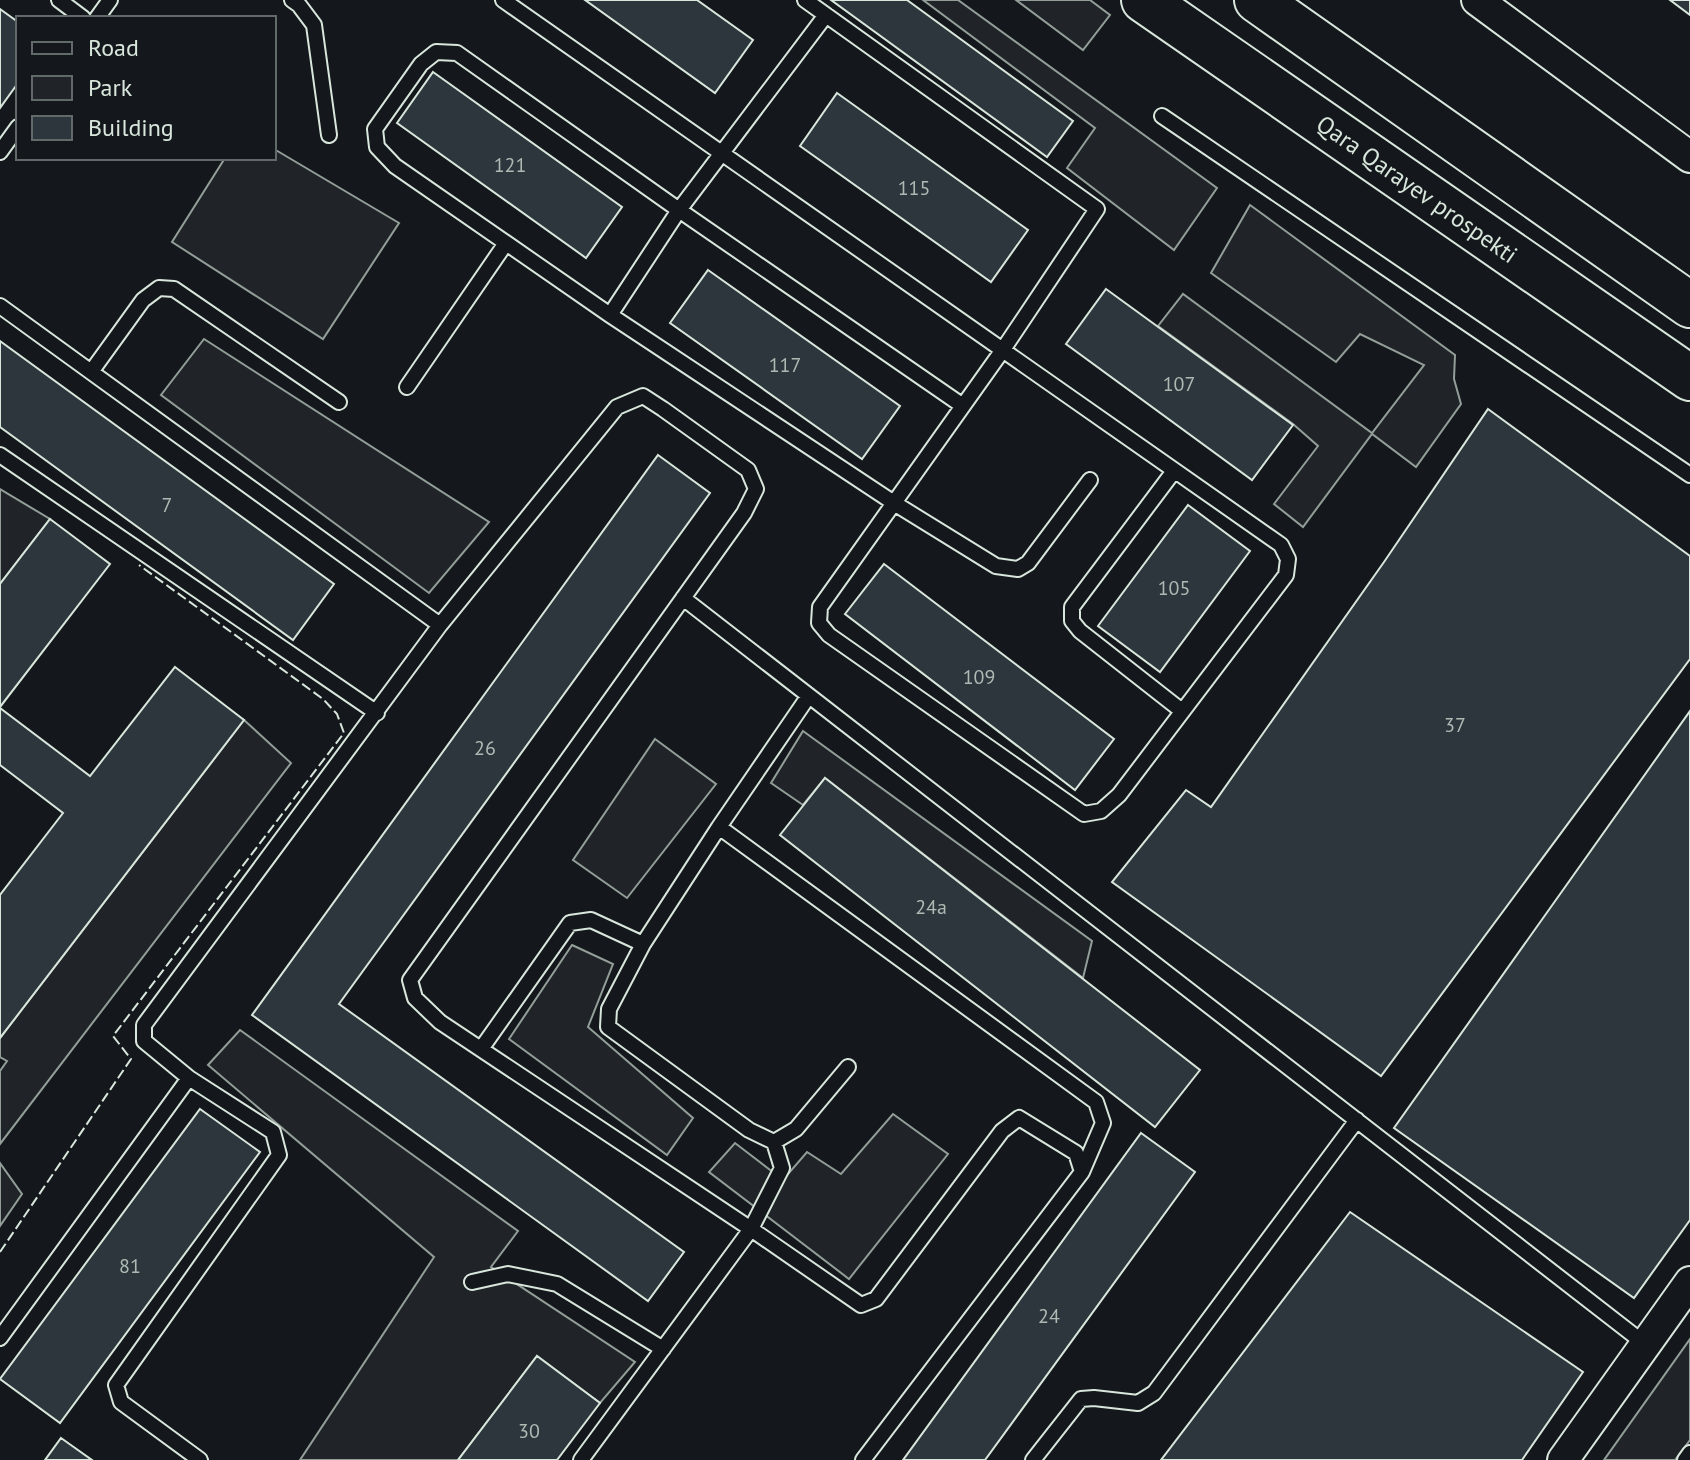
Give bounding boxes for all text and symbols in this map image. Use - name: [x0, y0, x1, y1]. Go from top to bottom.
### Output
- legend: [16, 16, 276, 160]
- text: Road: [88, 32, 139, 63]
- text: Park: [88, 72, 133, 103]
- street label: Qara Qarayev prospekti: [1311, 108, 1523, 270]
- text: Building: [88, 112, 174, 143]
- house number: 121: [494, 152, 526, 178]
- house number: 115: [898, 175, 930, 201]
- house number: 117: [769, 352, 801, 378]
- house number: 107: [1163, 371, 1195, 397]
- house number: 7: [162, 492, 172, 518]
- house number: 105: [1158, 575, 1190, 601]
- house number: 109: [963, 664, 995, 690]
- house number: 37: [1444, 712, 1466, 738]
- house number: 26: [474, 735, 496, 761]
- house number: 24a: [915, 894, 947, 920]
- house number: 81: [119, 1253, 141, 1279]
- house number: 24: [1038, 1303, 1060, 1329]
- house number: 30: [518, 1418, 540, 1444]

